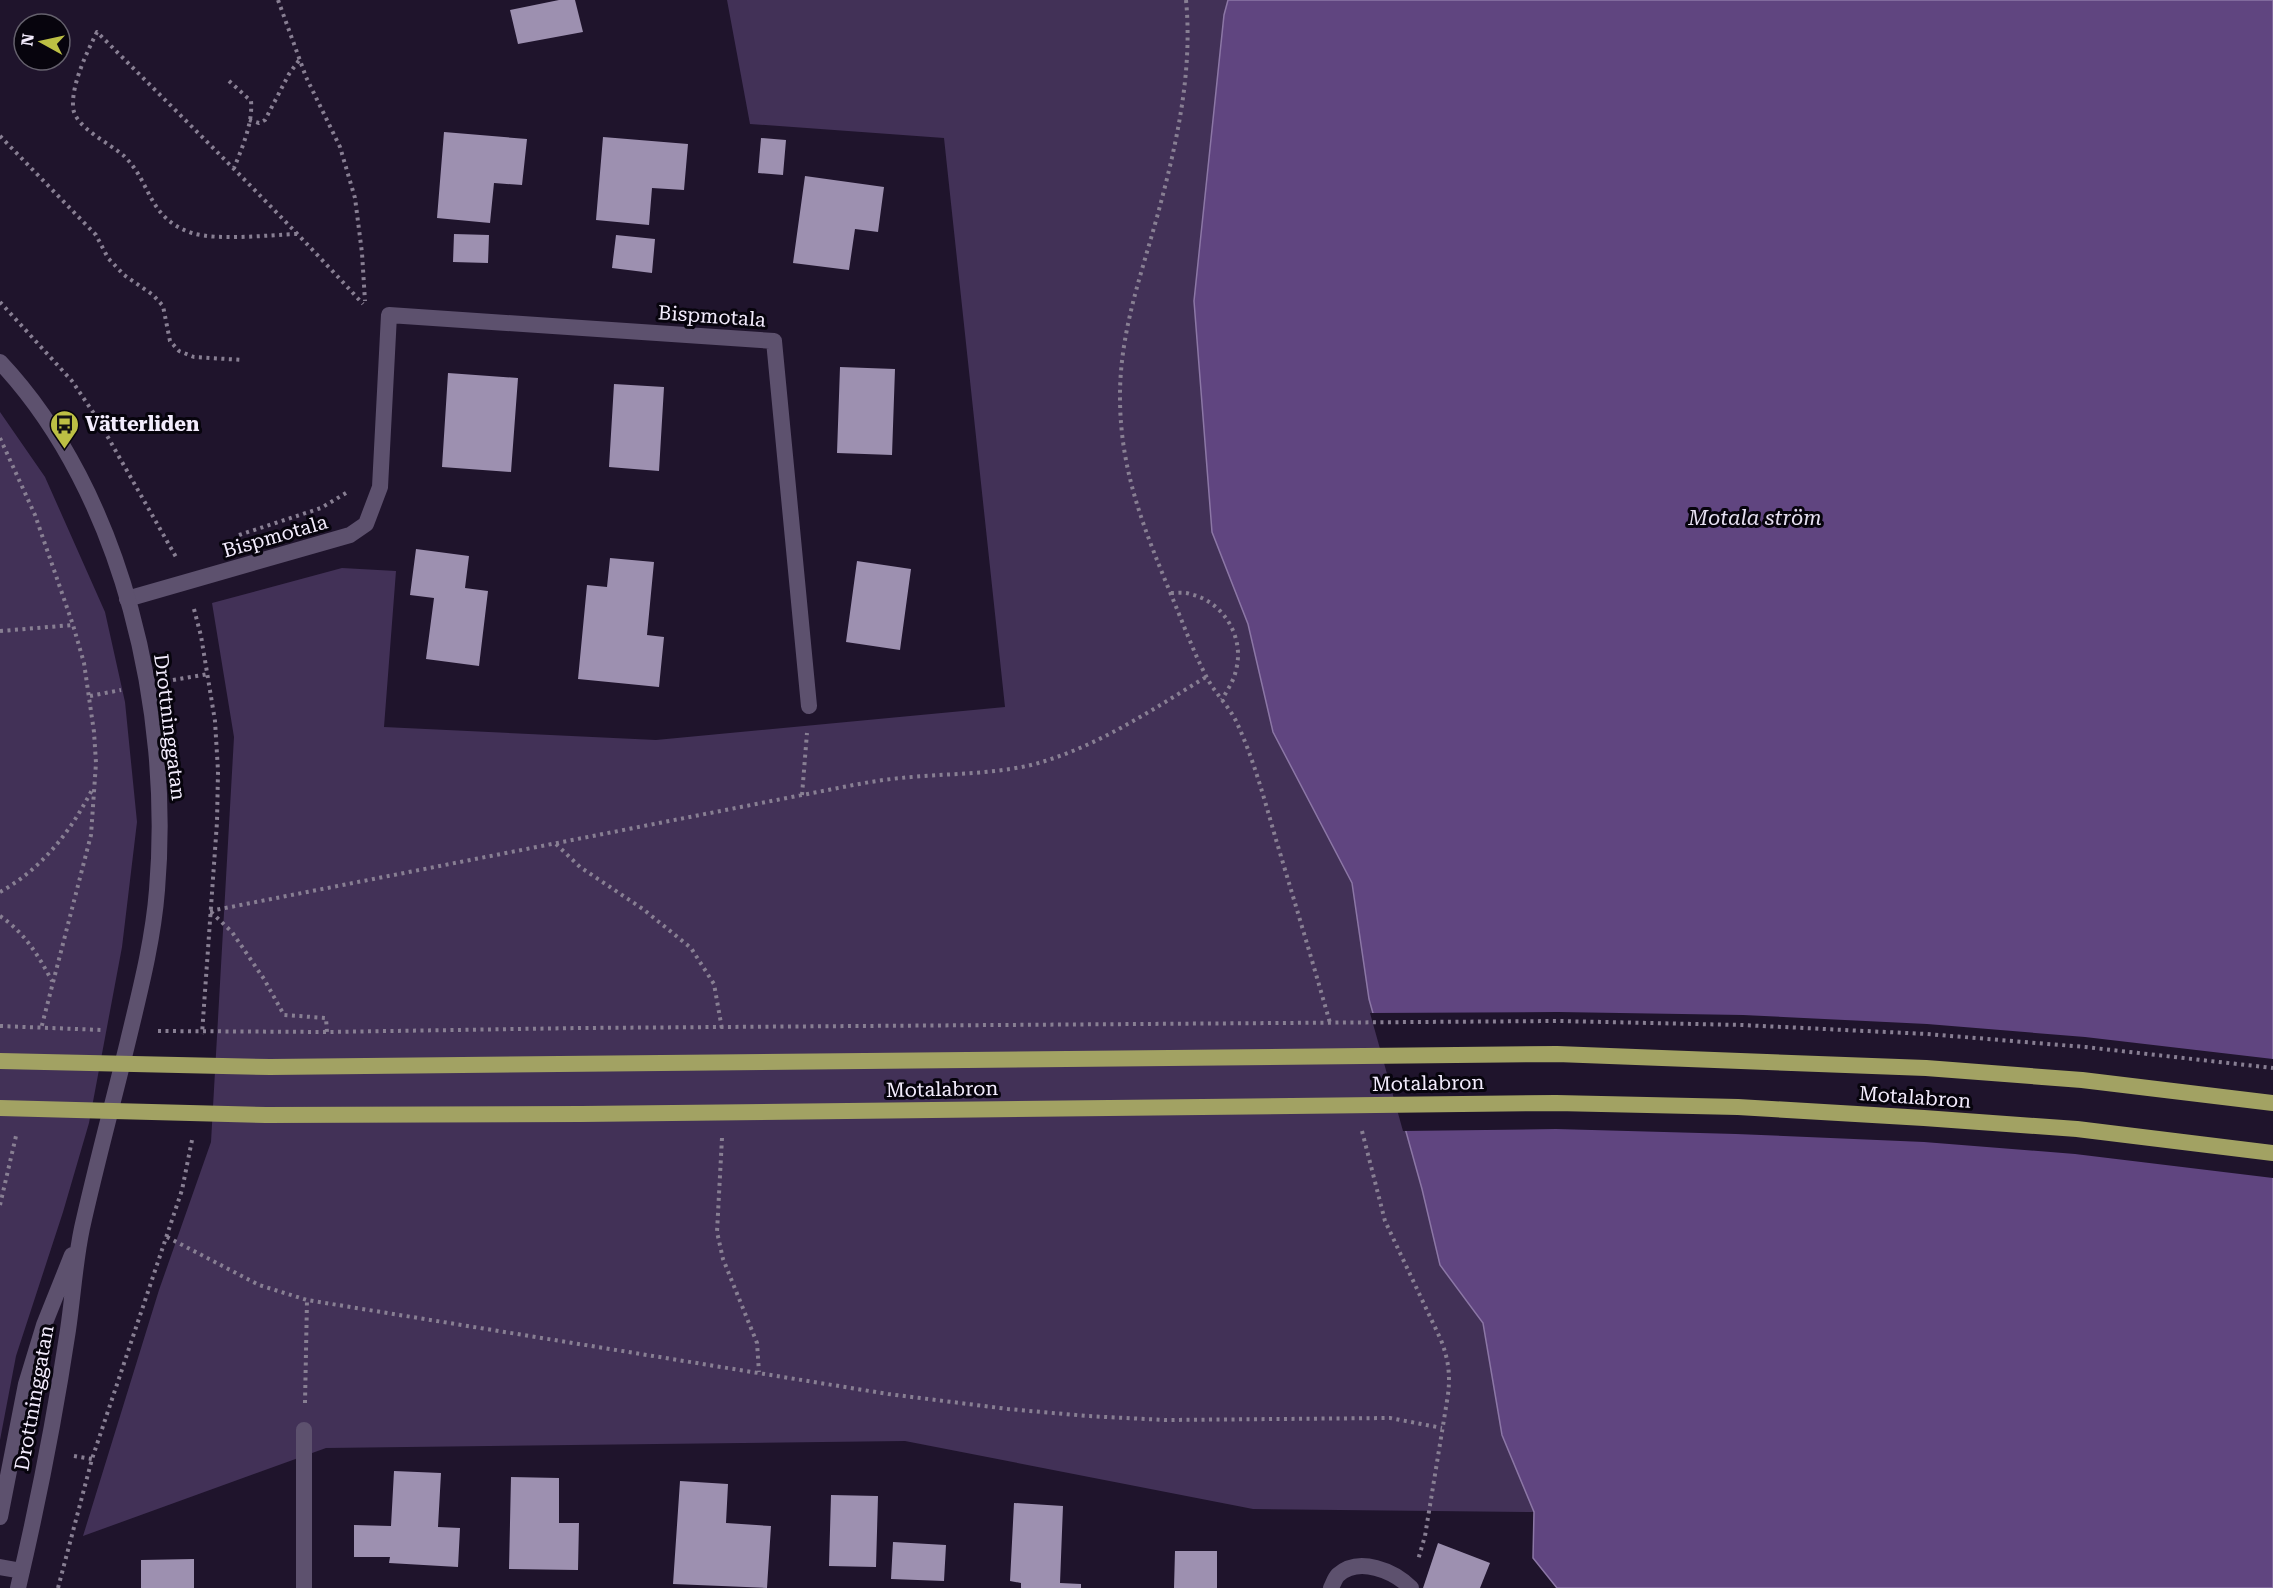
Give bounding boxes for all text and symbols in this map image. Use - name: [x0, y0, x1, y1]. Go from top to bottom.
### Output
- north arrow: [12, 12, 72, 72]
- text: N: [17, 33, 38, 47]
- street label: Bispmotala: [657, 300, 767, 332]
- bus stop icon: Vätterliden: [48, 408, 80, 450]
- place label: Vätterliden: [85, 412, 200, 436]
- water label: Motala ström: [1687, 506, 1822, 530]
- street label: Bispmotala: [220, 510, 330, 562]
- street label: Drottninggatan: [149, 652, 191, 802]
- street label: Motalabron: [1372, 1070, 1485, 1096]
- street label: Motalabron: [886, 1076, 999, 1102]
- street label: Motalabron: [1858, 1081, 1972, 1113]
- street label: Drottninggatan: [9, 1323, 59, 1473]

